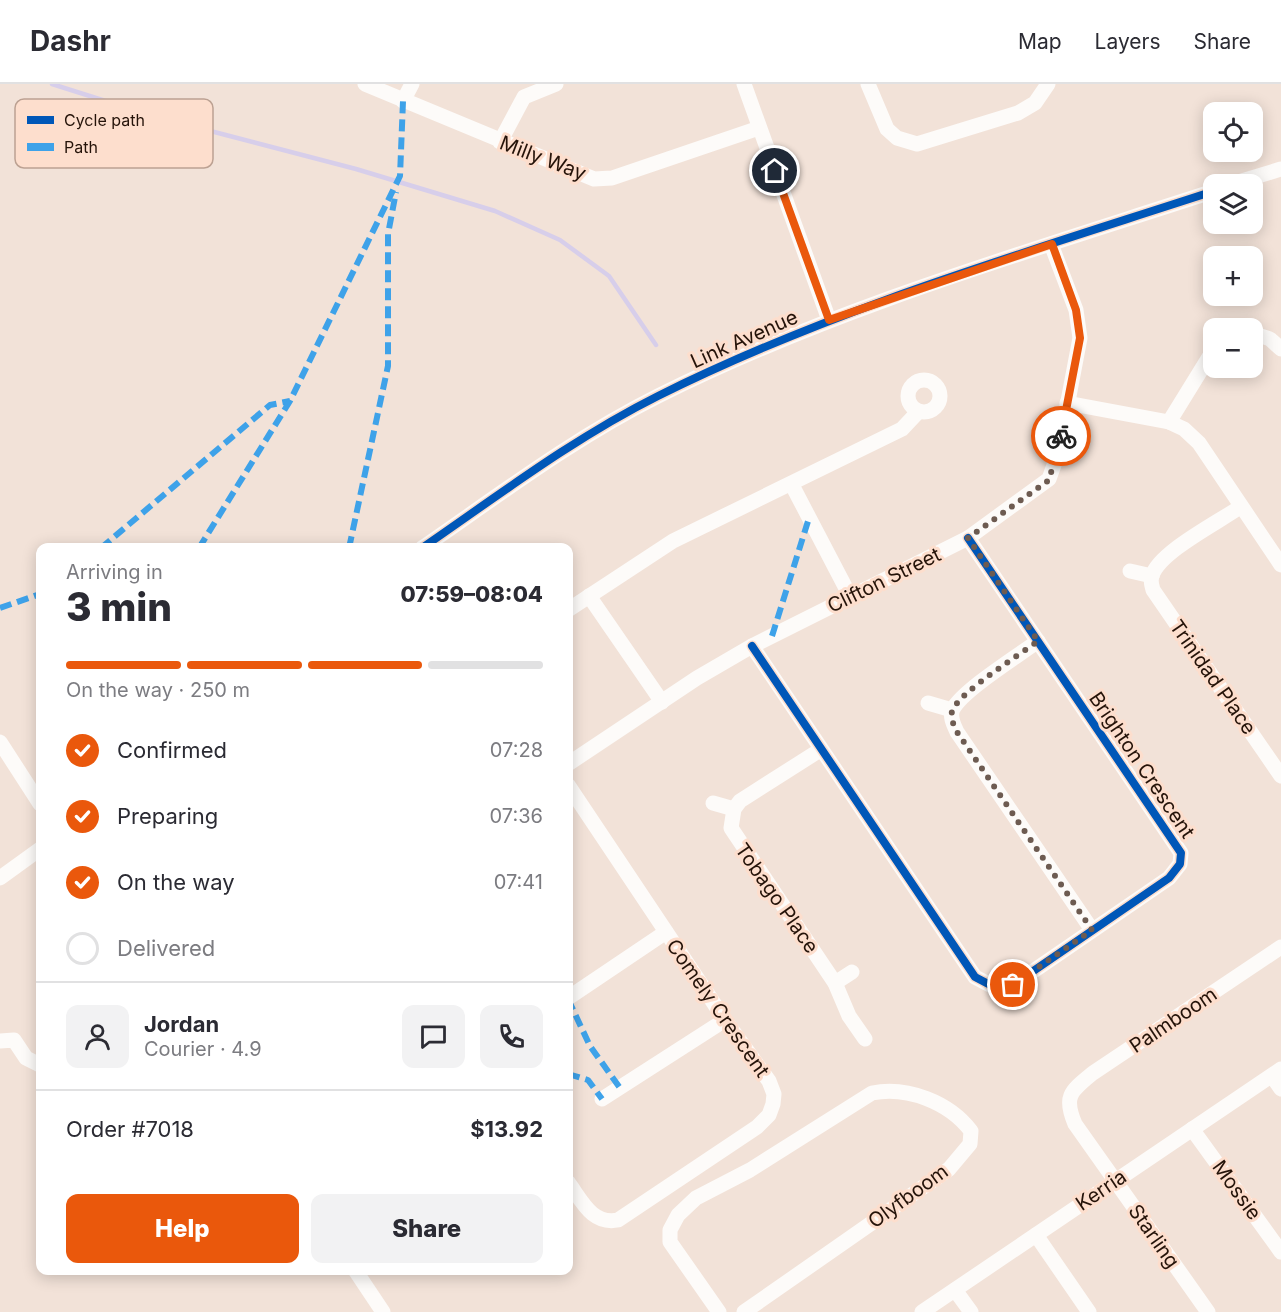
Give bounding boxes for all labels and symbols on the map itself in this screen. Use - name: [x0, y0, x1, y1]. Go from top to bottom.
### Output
- legend: [15, 99, 213, 168]
- text: Cycle path: [64, 110, 145, 130]
- street label: Milly Way: [496, 131, 590, 185]
- text: Path: [64, 137, 98, 157]
- pin: [749, 145, 800, 196]
- street label: Link Avenue: [687, 305, 801, 373]
- courier: [1031, 406, 1091, 466]
- street label: Clifton Street: [823, 542, 945, 618]
- street label: Trinidad Place: [1165, 615, 1261, 739]
- street label: Brighton Crescent: [1084, 687, 1200, 843]
- street label: Tobago Place: [730, 838, 824, 958]
- street label: Comely Crescent: [661, 934, 775, 1082]
- pin: [987, 959, 1038, 1010]
- street label: Palmboom: [1125, 982, 1221, 1058]
- street label: Mossie: [1207, 1156, 1267, 1224]
- street label: Olyfboom: [863, 1159, 953, 1233]
- street label: Kerria: [1071, 1164, 1131, 1216]
- street label: Starling: [1123, 1199, 1185, 1273]

